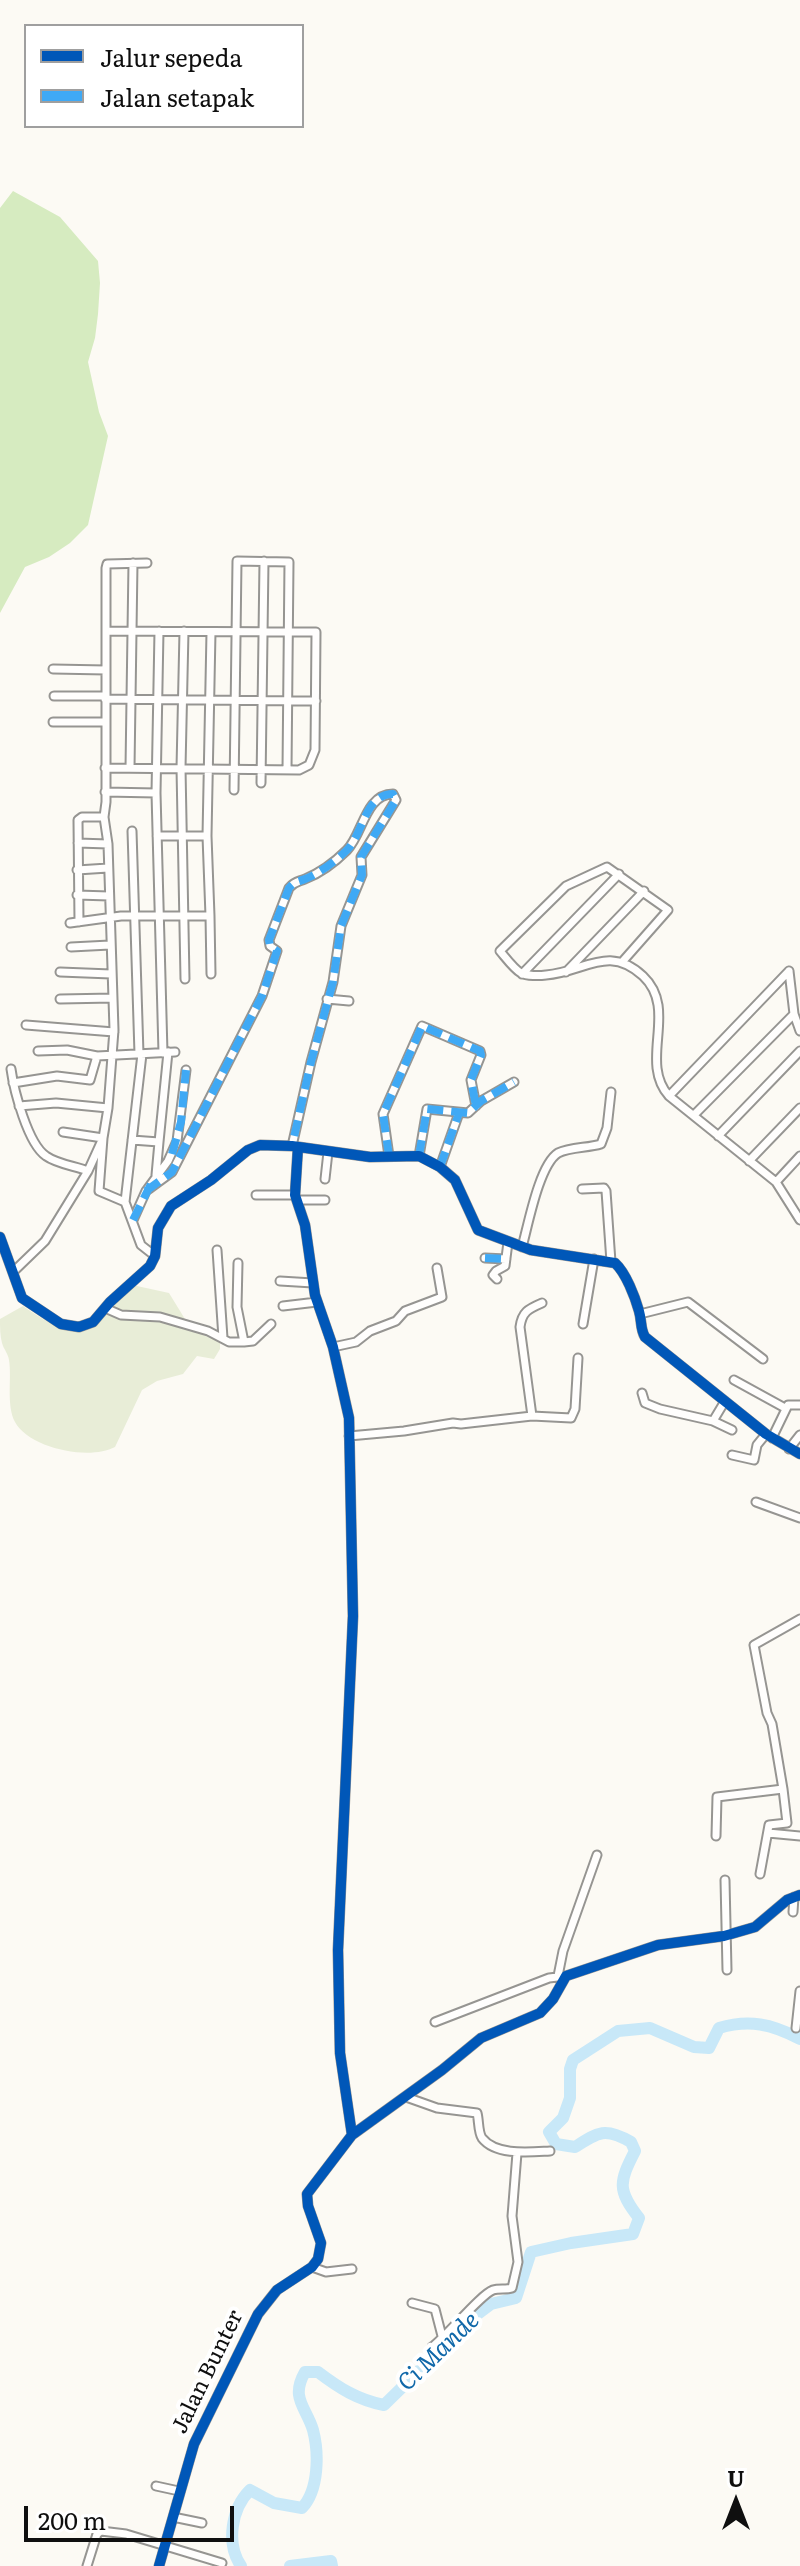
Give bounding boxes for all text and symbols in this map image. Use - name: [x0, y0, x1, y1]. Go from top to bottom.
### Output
- legend: [24, 24, 304, 128]
- text: Jalur sepeda: [100, 39, 242, 74]
- text: Jalan setapak: [100, 79, 254, 114]
- street label: Jalan Bunter: [167, 2306, 249, 2438]
- water label: Ci Mande: [392, 2306, 486, 2398]
- text: U: [727, 2461, 745, 2494]
- north arrow: [696, 2462, 776, 2542]
- scale bar: [28, 2490, 238, 2540]
- text: 200 m: [38, 2502, 106, 2537]

